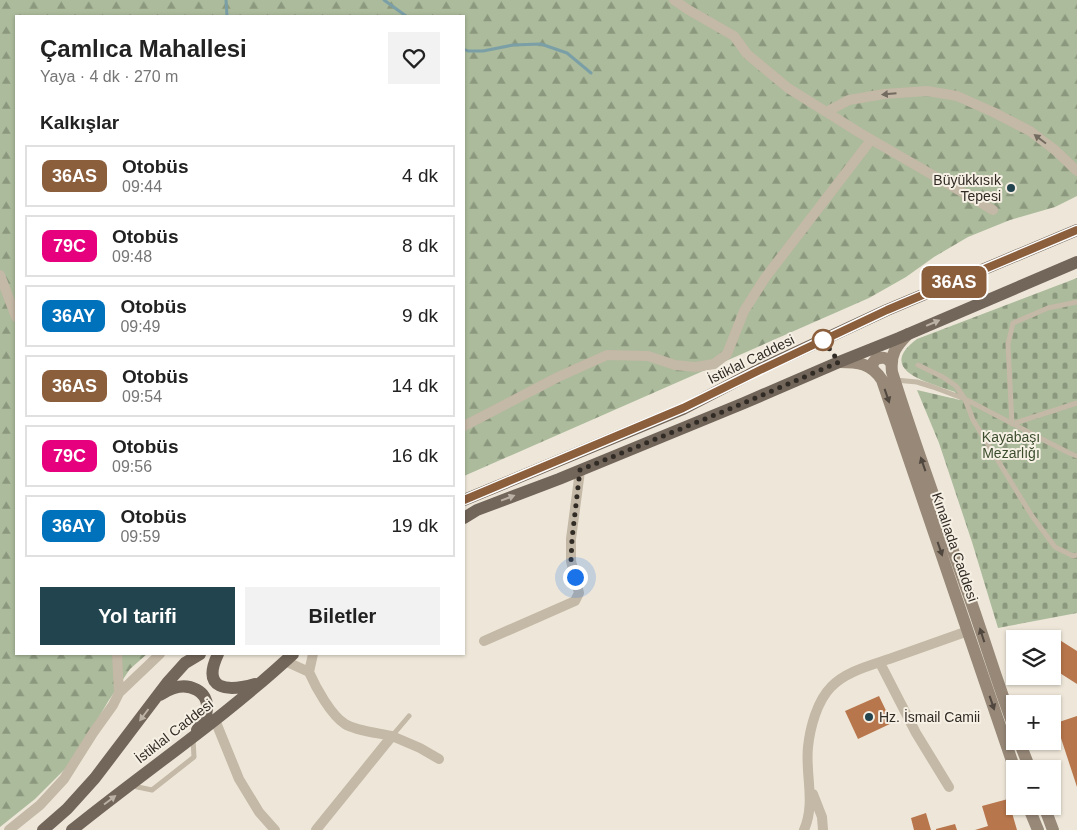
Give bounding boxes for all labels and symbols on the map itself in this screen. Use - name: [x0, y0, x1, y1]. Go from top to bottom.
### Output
- one-way arrow: [881, 90, 897, 98]
- one-way arrow: [1033, 134, 1047, 144]
- place label: Büyükkısık Tepesi: [933, 172, 1002, 204]
- marker: Büyükkısık Tepesi: [1005, 182, 1017, 194]
- line badge: 36AS: [919, 266, 989, 298]
- one-way arrow: [926, 319, 940, 327]
- unlabelled marker: [812, 329, 834, 351]
- street label: İstiklal Caddesi: [705, 330, 797, 387]
- one-way arrow: [884, 388, 892, 403]
- park label: Kayabaşı Mezarlığı: [982, 429, 1040, 461]
- one-way arrow: [919, 457, 926, 472]
- street label: Kınalıada Caddesi: [929, 490, 981, 604]
- one-way arrow: [501, 494, 516, 502]
- one-way arrow: [937, 542, 944, 557]
- your location: [563, 565, 588, 590]
- one-way arrow: [978, 627, 985, 642]
- street label: İstiklal Caddesi: [131, 695, 216, 766]
- one-way arrow: [988, 696, 996, 711]
- one-way arrow: [138, 708, 149, 721]
- place label: Hz. İsmail Camii: [879, 708, 980, 725]
- marker: Hz. İsmail Camii: [863, 711, 875, 723]
- one-way arrow: [103, 795, 117, 805]

